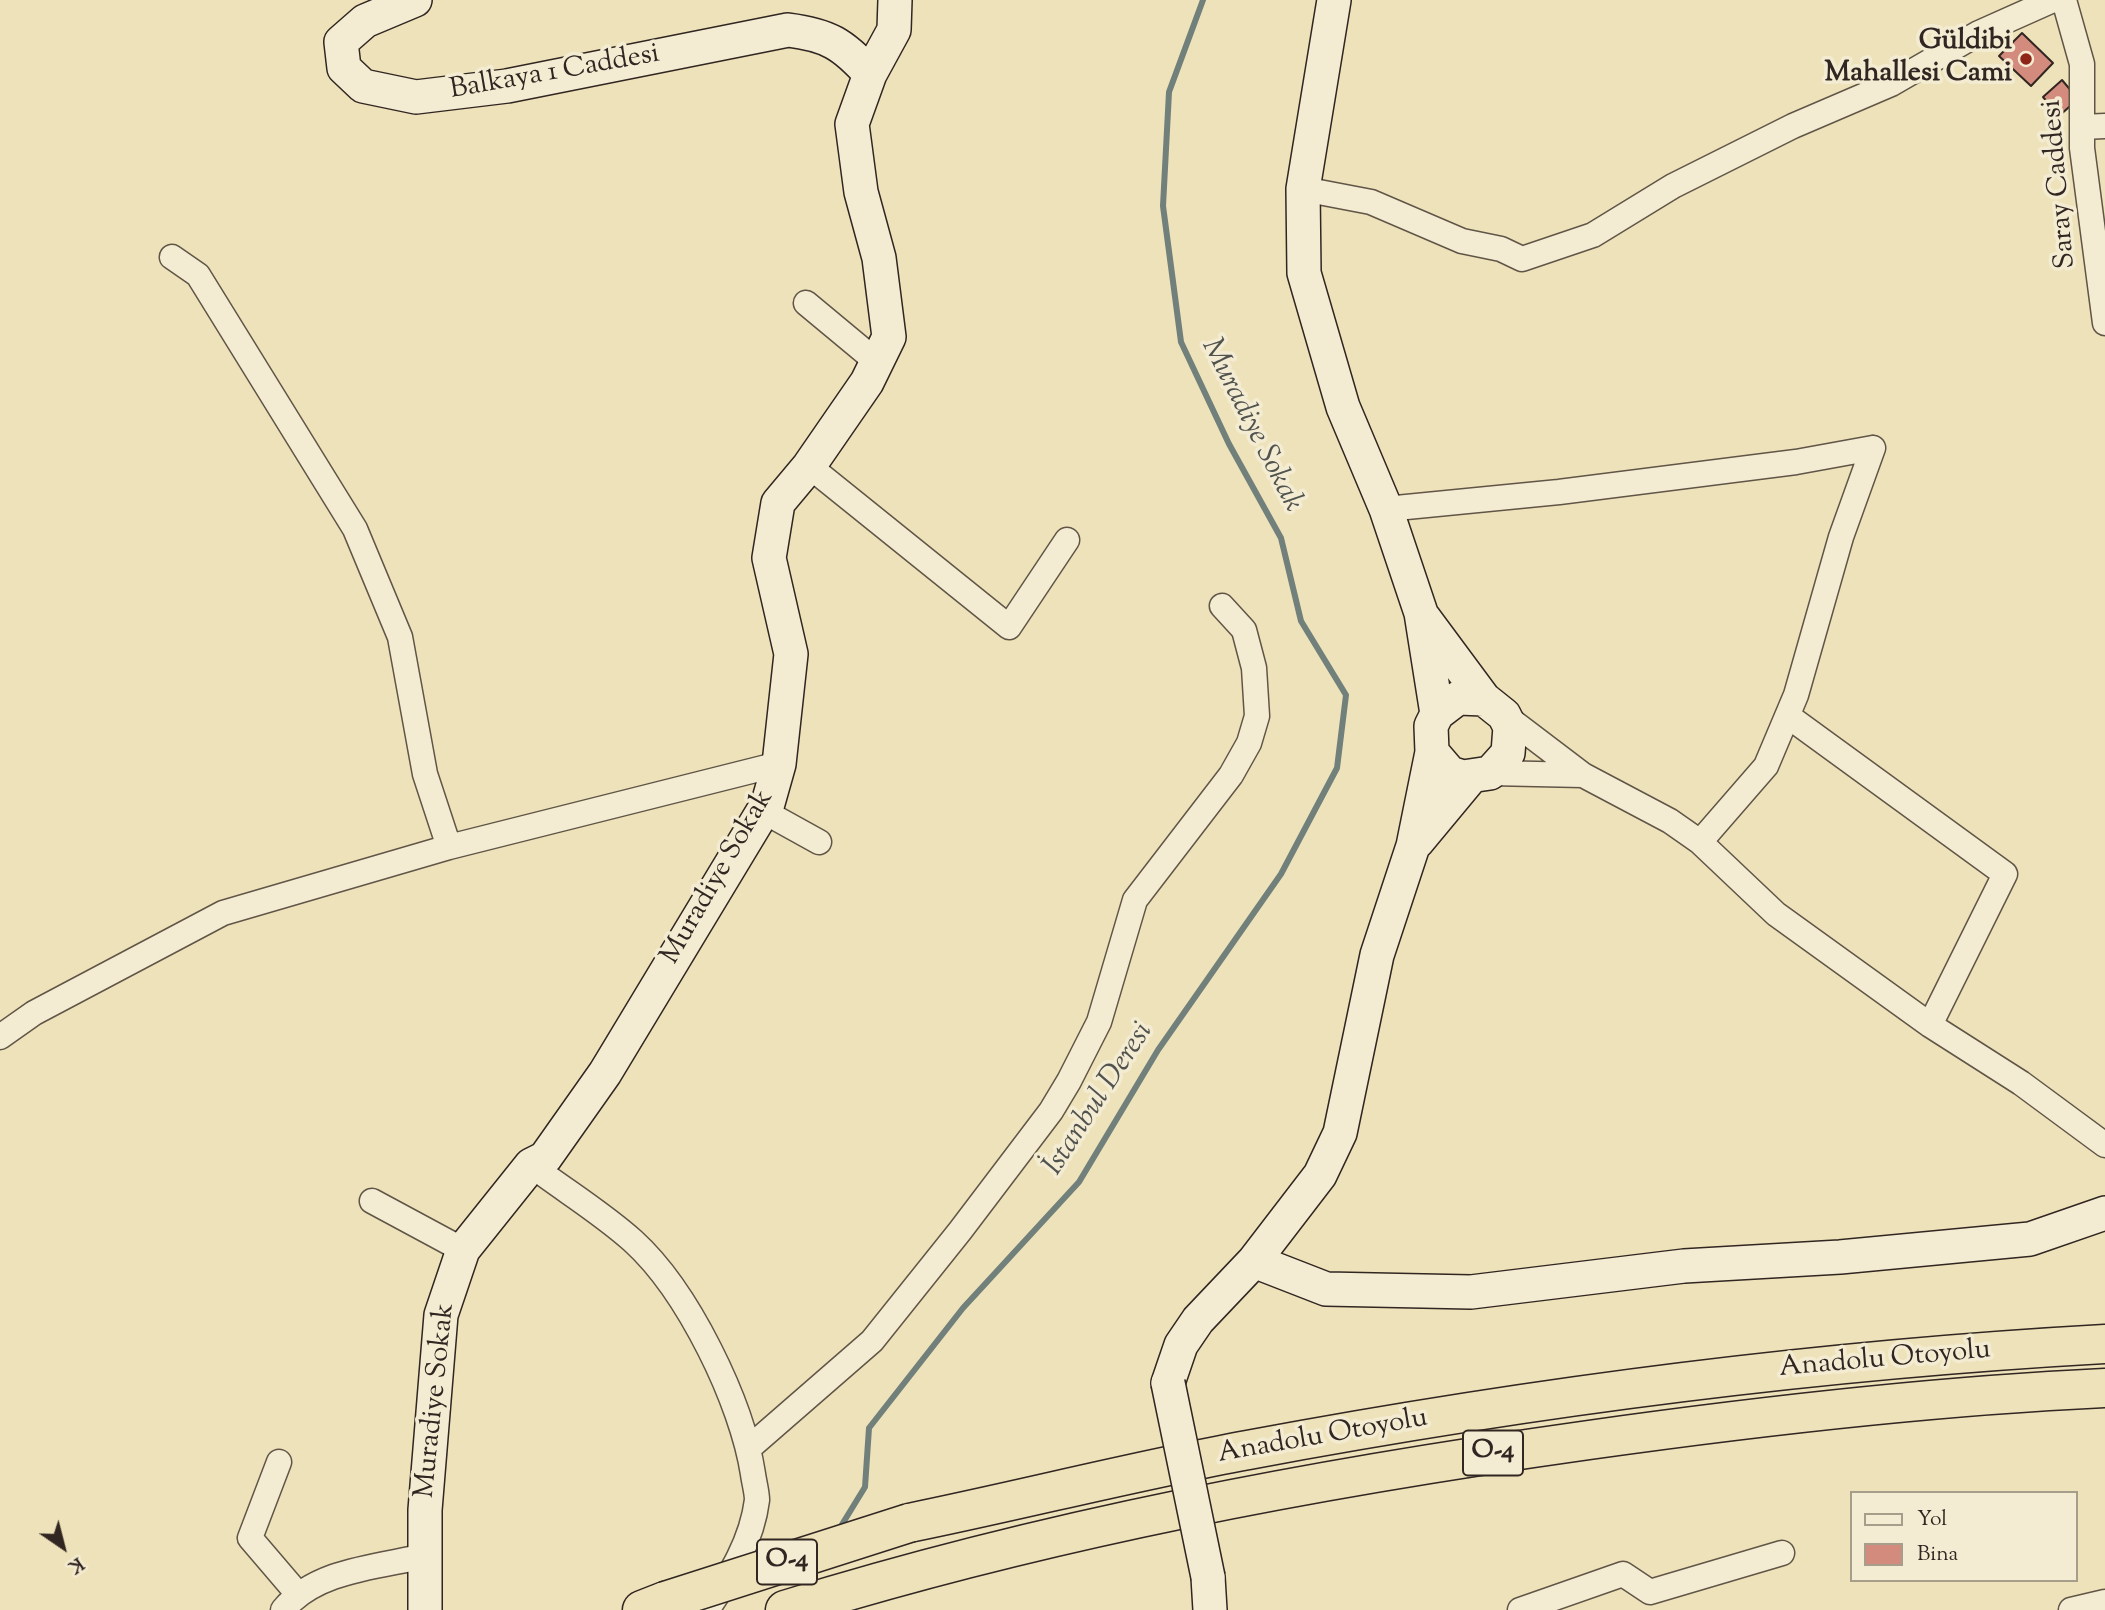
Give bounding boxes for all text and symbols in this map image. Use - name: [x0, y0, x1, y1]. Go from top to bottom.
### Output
- place label: Güldibi Mahallesi Cami: [1825, 26, 2012, 92]
- street label: Balkaya 1 Caddesi: [447, 39, 663, 109]
- marker: Güldibi Mahallesi Cami: [2018, 51, 2034, 67]
- street label: Saray Caddesi: [2037, 98, 2085, 270]
- water label: Muradiye Sokak: [1191, 333, 1309, 519]
- street label: Muradiye Sokak: [655, 785, 783, 971]
- water label: İstanbul Deresi: [1037, 1017, 1163, 1183]
- street label: Muradiye Sokak: [410, 1302, 464, 1500]
- street label: Anadolu Otoyolu: [1778, 1335, 1992, 1387]
- street label: Anadolu Otoyolu: [1216, 1403, 1430, 1473]
- road number: O-4: [1463, 1430, 1523, 1476]
- legend: [1850, 1491, 2077, 1582]
- text: Yol: [1917, 1505, 1947, 1535]
- north arrow: [28, 1512, 98, 1582]
- road number: O-4: [757, 1540, 817, 1584]
- text: Bina: [1917, 1540, 1958, 1570]
- text: K: [62, 1550, 89, 1580]

